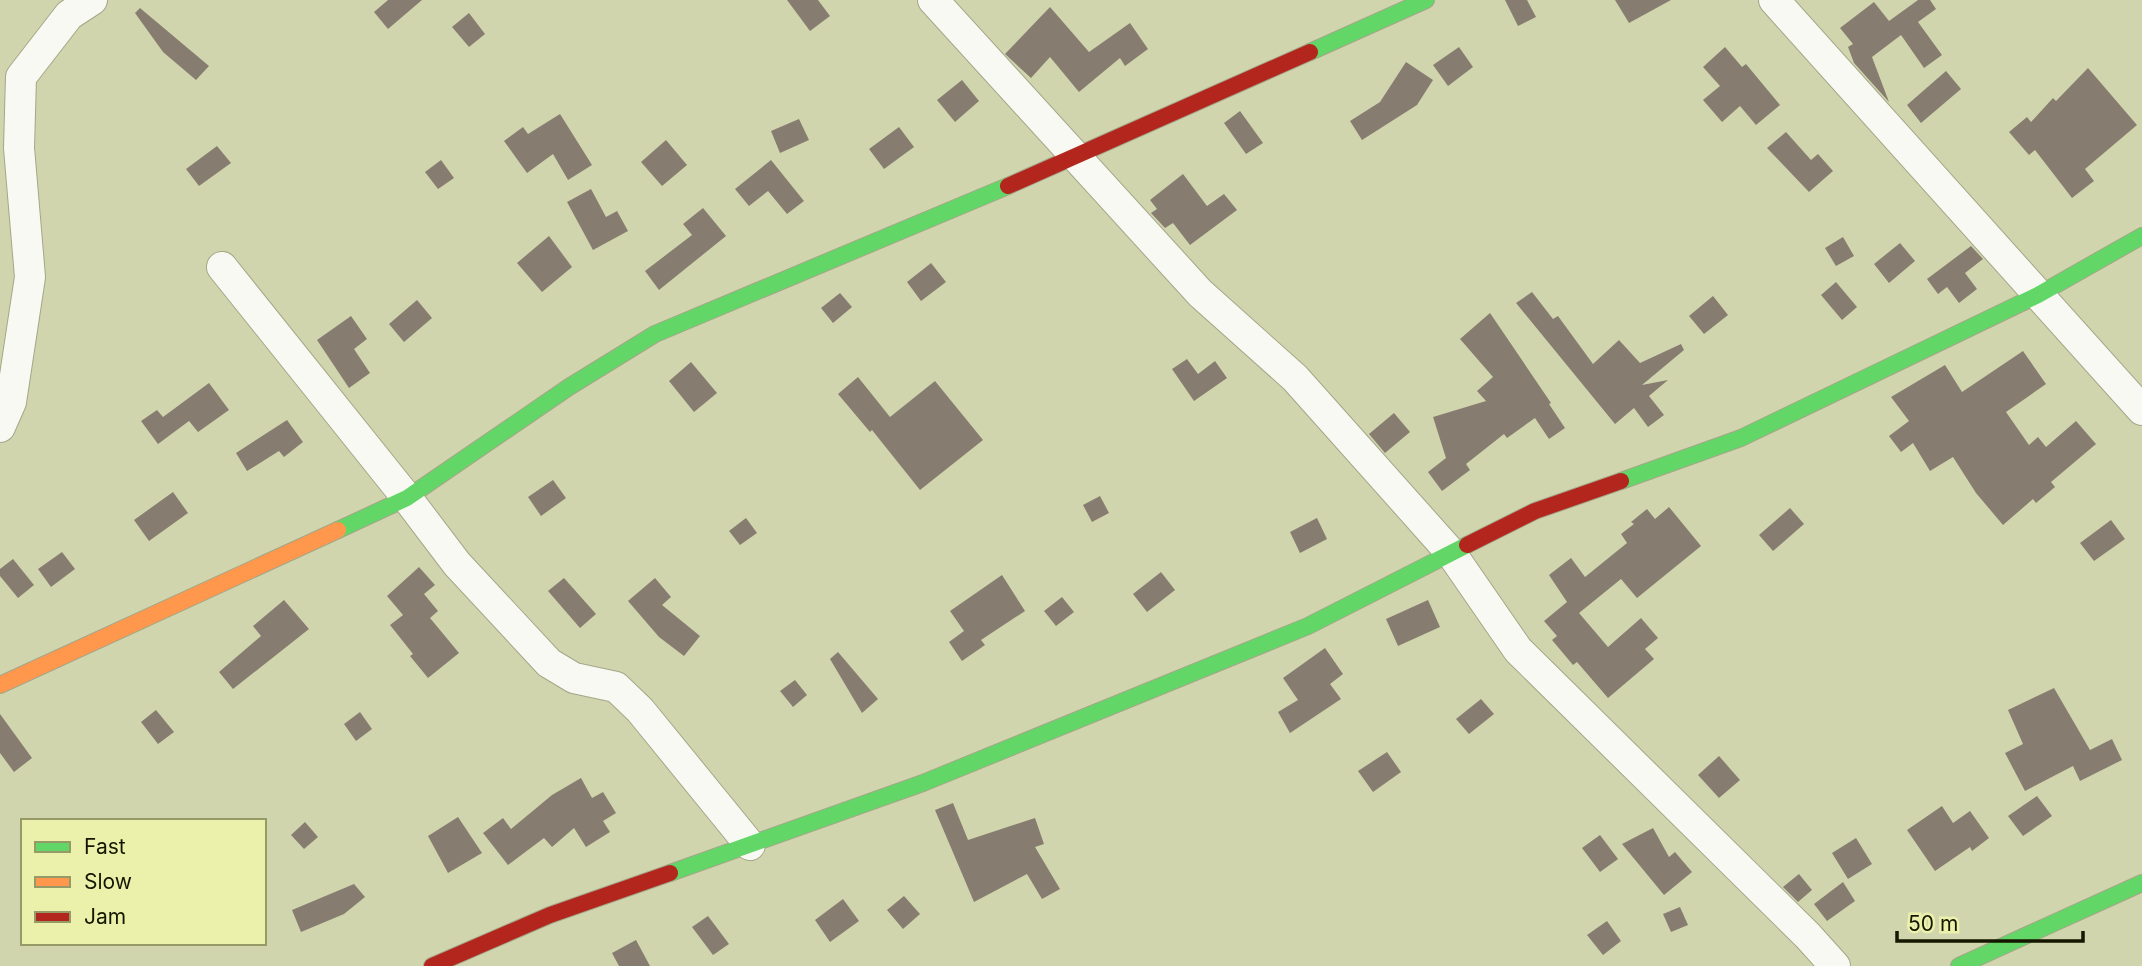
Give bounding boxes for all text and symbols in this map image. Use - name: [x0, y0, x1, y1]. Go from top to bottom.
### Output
- legend: [21, 819, 266, 945]
- text: Fast: [84, 834, 126, 859]
- text: Slow: [84, 869, 132, 894]
- scale bar: [1897, 900, 2082, 944]
- text: Jam: [84, 904, 126, 929]
- text: 50 m: [1908, 911, 1958, 936]

